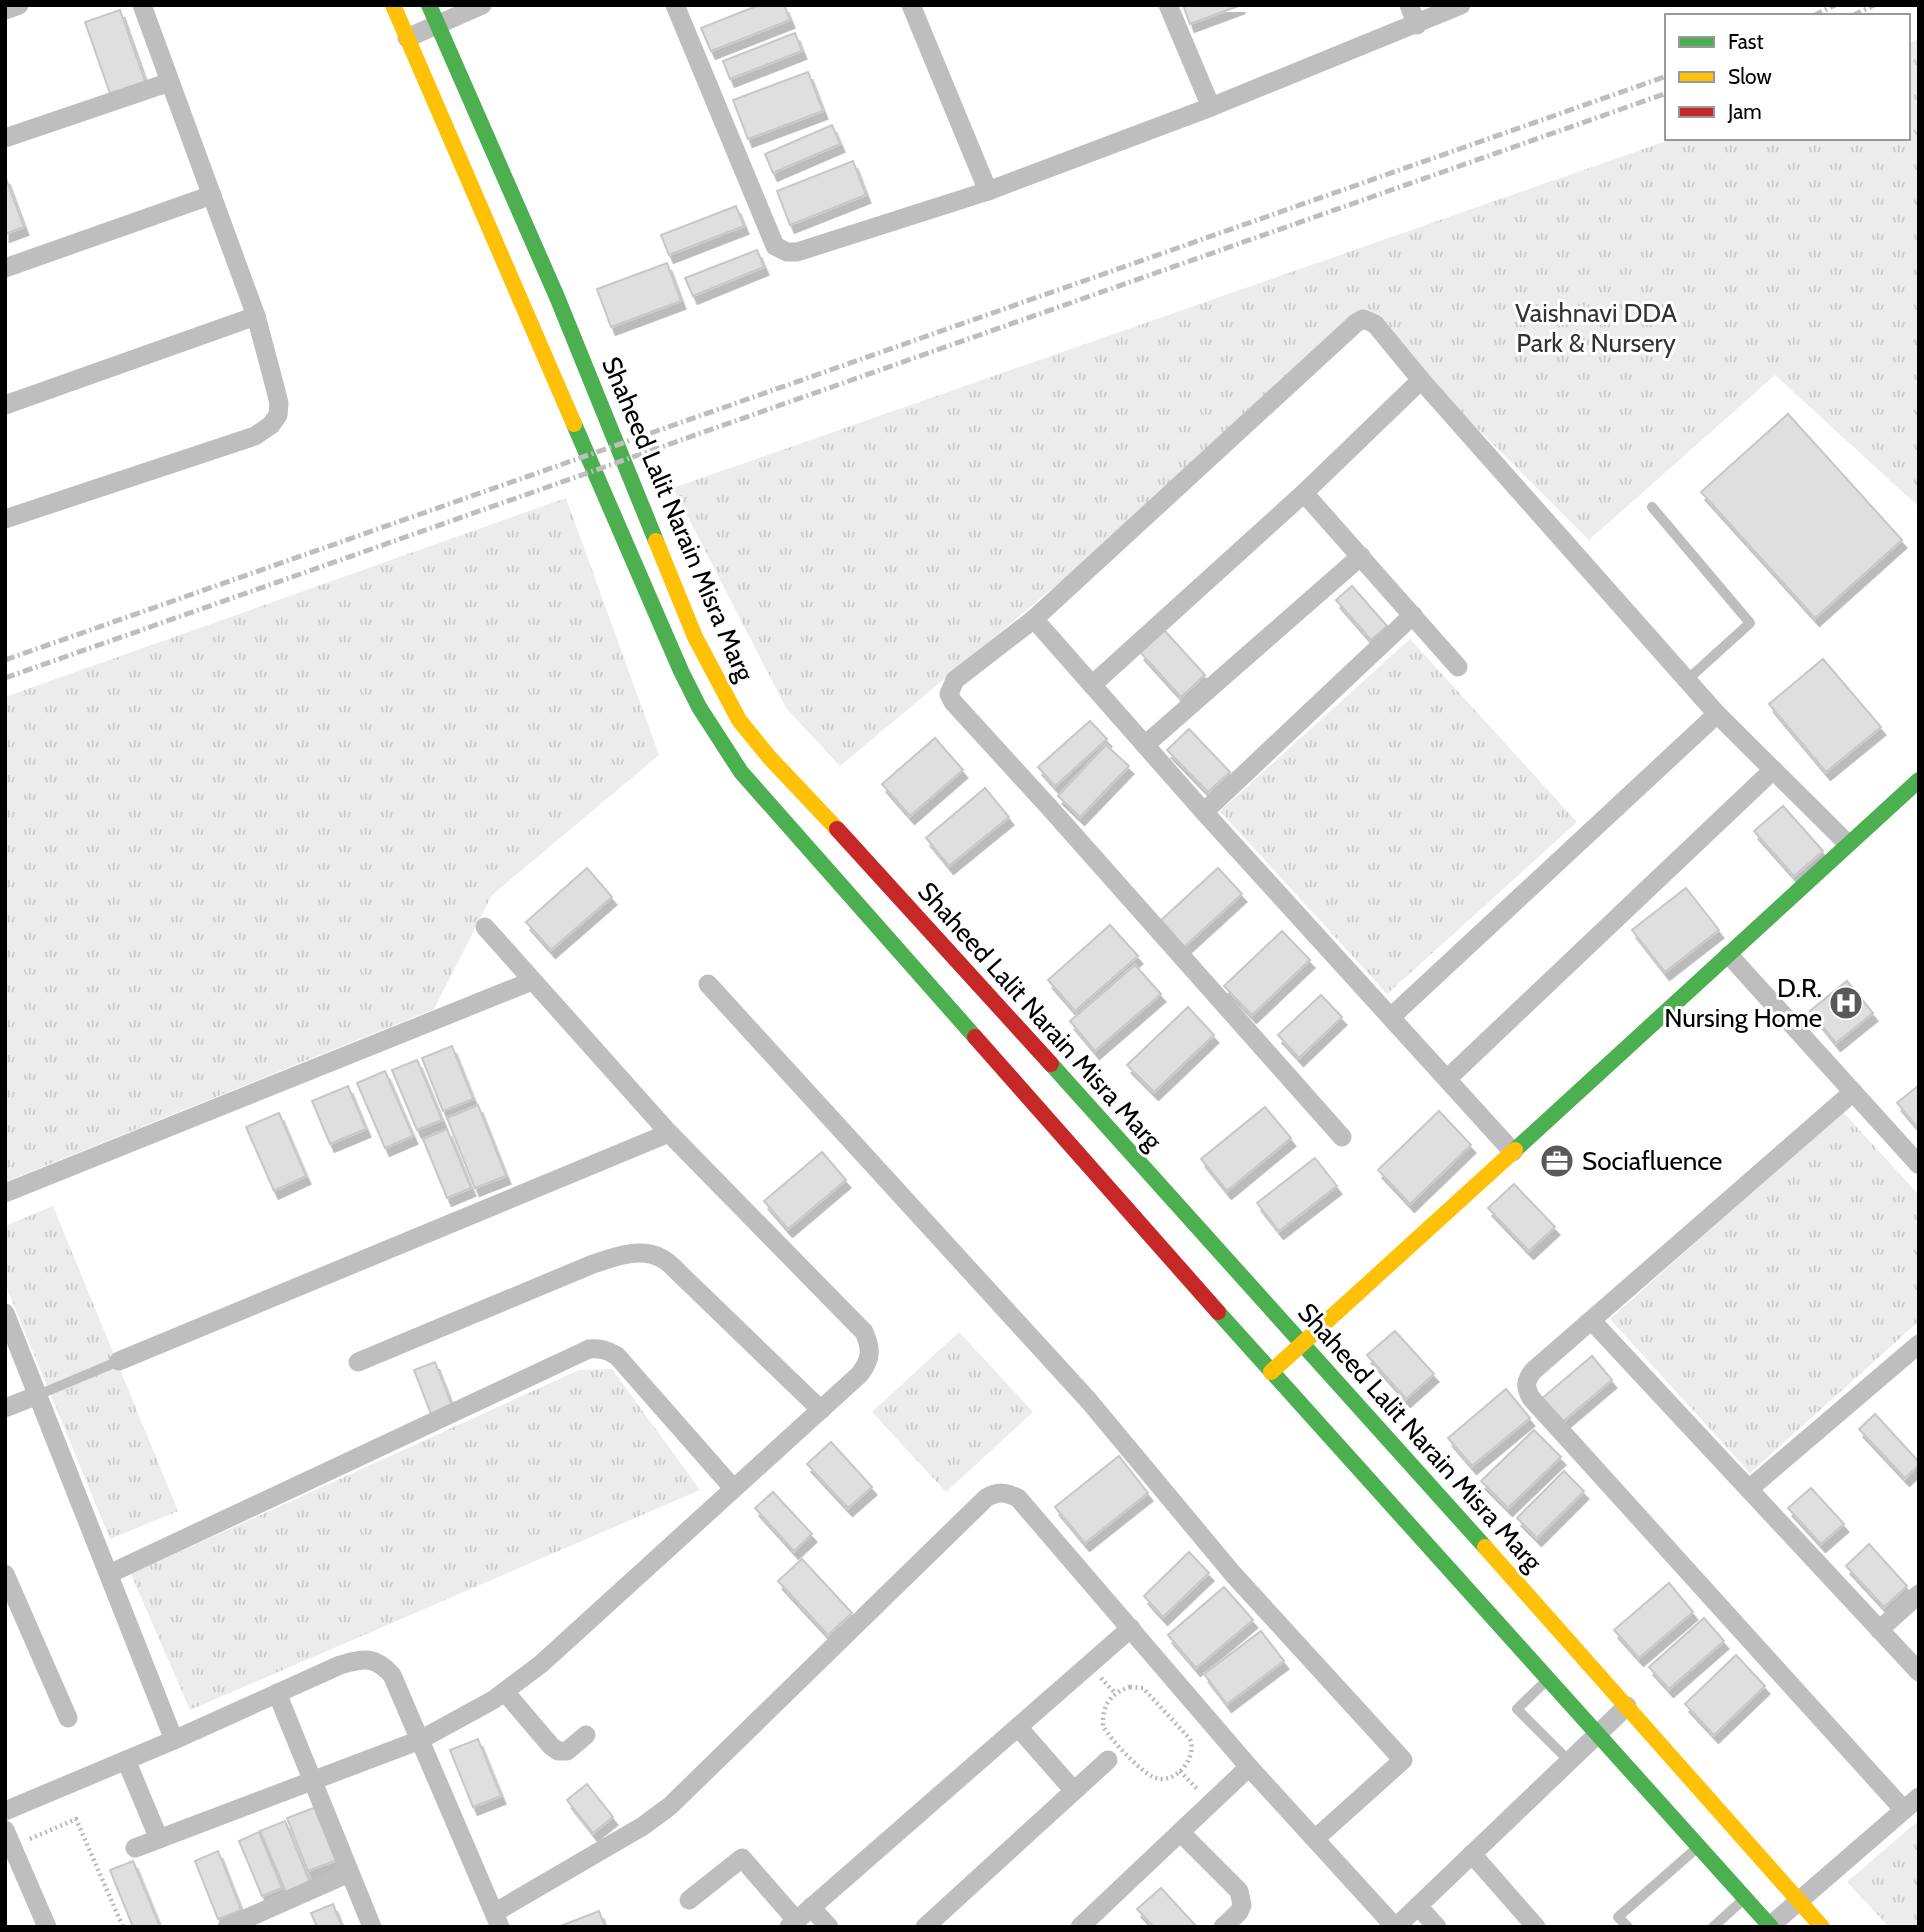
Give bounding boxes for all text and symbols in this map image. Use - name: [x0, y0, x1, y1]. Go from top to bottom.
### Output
- legend: [1665, 14, 1910, 140]
- text: Fast: [1728, 29, 1764, 54]
- text: Slow: [1728, 64, 1772, 89]
- text: Jam: [1727, 99, 1762, 124]
- park label: Vaishnavi DDA Park & Nursery: [1515, 297, 1677, 359]
- street label: Shaheed Lalit Narain Misra Marg: [595, 352, 761, 687]
- street label: Shaheed Lalit Narain Misra Marg: [911, 876, 1169, 1157]
- place label: D.R. Nursing Home: [1664, 972, 1822, 1034]
- hospital icon: D.R. Nursing Home: [1827, 984, 1865, 1022]
- office icon: Sociafluence: [1538, 1142, 1576, 1180]
- place label: Sociafluence: [1582, 1145, 1722, 1177]
- street label: Shaheed Lalit Narain Misra Marg: [1291, 1297, 1549, 1578]

